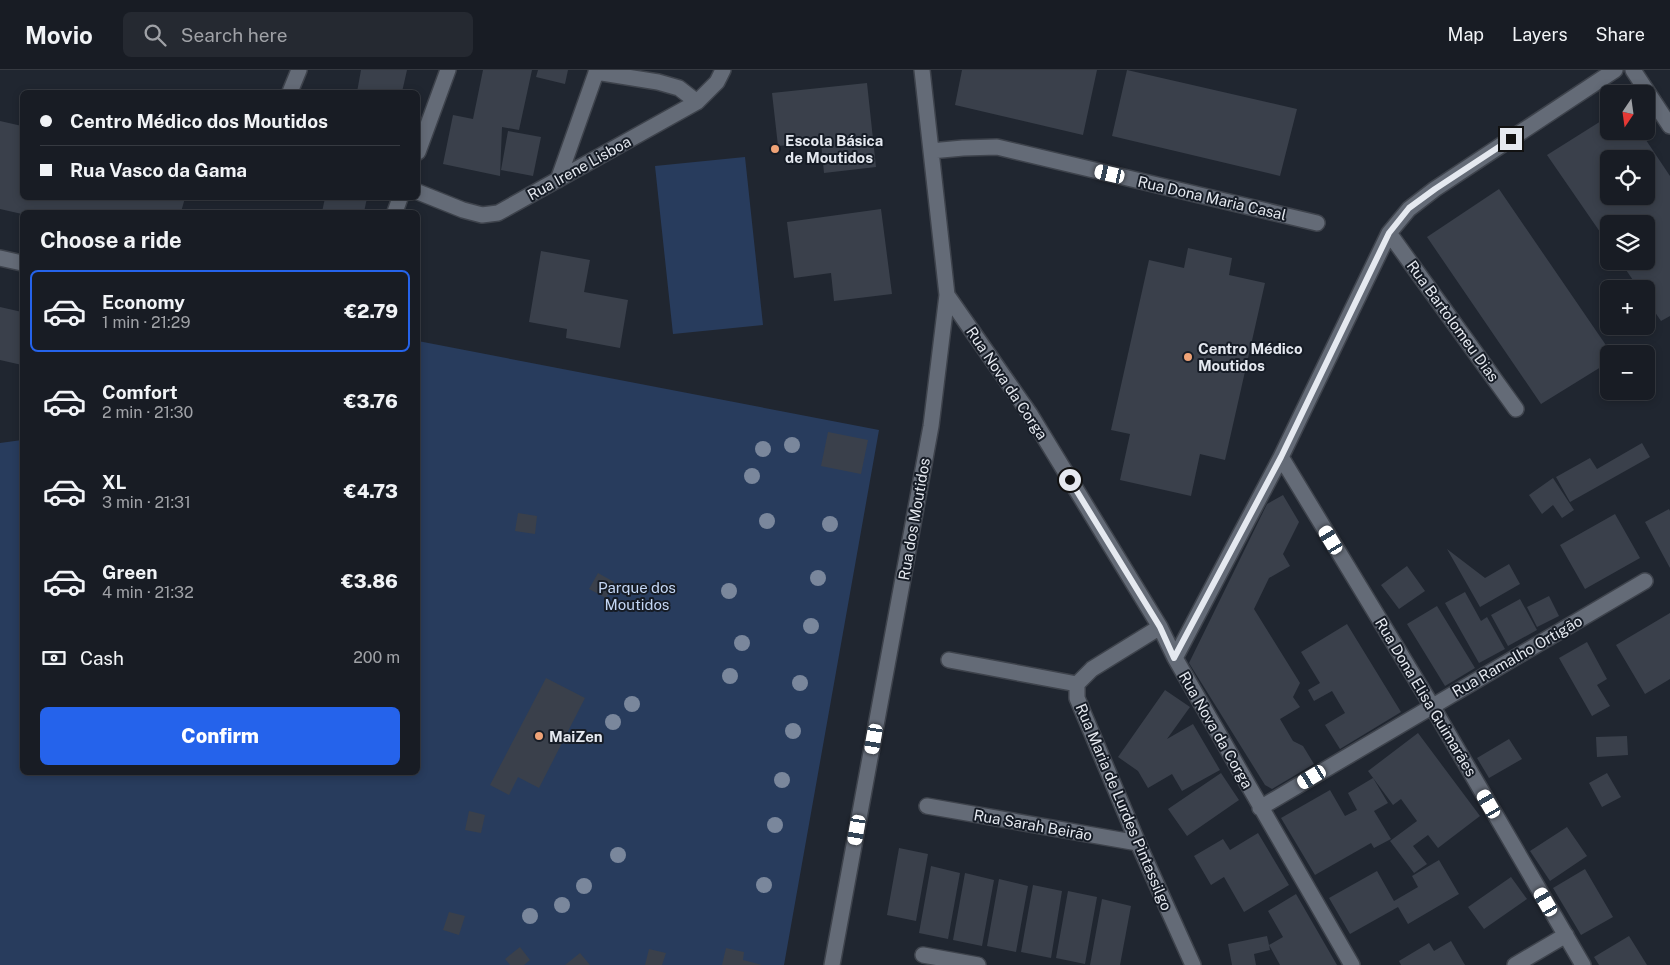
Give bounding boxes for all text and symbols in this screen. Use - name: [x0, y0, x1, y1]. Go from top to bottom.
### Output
- search box: [123, 12, 473, 57]
- text: Movio: [25, 21, 93, 49]
- icon: search: [141, 21, 169, 49]
- text: Search here: [181, 24, 288, 46]
- text: Map: [1448, 24, 1484, 45]
- text: Layers: [1512, 24, 1568, 45]
- text: Share: [1596, 24, 1645, 45]
- north arrow: [1600, 85, 1655, 140]
- map controls: [1600, 85, 1655, 400]
- text: Centro Médico dos Moutidos: [70, 110, 328, 132]
- route end: [1500, 128, 1522, 150]
- place label: Escola Básica de Moutidos: [785, 132, 883, 166]
- street label: Rua Irene Lisboa: [524, 133, 634, 203]
- marker: Escola Básica de Moutidos: [769, 143, 781, 155]
- button: locate: [1600, 150, 1655, 205]
- text: Rua Vasco da Gama: [70, 159, 247, 181]
- car: [1093, 163, 1126, 185]
- street label: Rua Dona Maria Casal: [1136, 173, 1288, 223]
- button: layers: [1600, 215, 1655, 270]
- text: Choose a ride: [40, 227, 182, 253]
- street label: Rua Bartolomeu Dias: [1403, 257, 1503, 385]
- button: +: [1600, 280, 1655, 335]
- icon: car: [42, 289, 87, 334]
- text: Economy: [102, 291, 185, 313]
- text: €2.79: [344, 300, 398, 322]
- text: 1 min · 21:29: [102, 313, 190, 332]
- street label: Rua Nova da Corga: [963, 324, 1051, 442]
- place label: Centro Médico Moutidos: [1198, 340, 1303, 374]
- button: −: [1600, 345, 1655, 400]
- marker: Centro Médico Moutidos: [1182, 351, 1194, 363]
- icon: car: [42, 379, 87, 424]
- text: Comfort: [102, 381, 178, 403]
- text: €3.76: [344, 390, 398, 412]
- text: 2 min · 21:30: [102, 403, 193, 422]
- street label: Rua dos Moutidos: [895, 457, 933, 581]
- icon: car: [42, 469, 87, 514]
- route start: [1059, 469, 1081, 491]
- text: XL: [102, 471, 127, 493]
- text: €4.73: [344, 480, 398, 502]
- text: 3 min · 21:31: [102, 493, 191, 512]
- car: [1316, 523, 1345, 557]
- icon: car: [42, 559, 87, 604]
- text: Green: [102, 561, 157, 583]
- text: €3.86: [341, 570, 398, 592]
- park label: Parque dos Moutidos: [598, 579, 676, 613]
- text: 4 min · 21:32: [102, 583, 194, 602]
- street label: Rua Ramalho Ortigão: [1449, 612, 1585, 700]
- street label: Rua Dona Elisa Guimarães: [1372, 615, 1480, 779]
- icon: cash: [40, 644, 68, 672]
- text: Cash: [80, 647, 124, 669]
- text: 200 m: [353, 648, 400, 667]
- street label: Rua Nova da Corga: [1176, 669, 1256, 791]
- street label: Rua Maria de Lurdes Pintassilgo: [1073, 701, 1175, 913]
- button: Confirm: [40, 707, 400, 765]
- car: [864, 723, 883, 755]
- place label: MaiZen: [549, 728, 603, 745]
- marker: MaiZen: [533, 730, 545, 742]
- car: [1295, 763, 1328, 791]
- car: [1475, 787, 1502, 821]
- street label: Rua Sarah Beirão: [972, 806, 1094, 844]
- car: [847, 814, 866, 846]
- car: [1532, 885, 1559, 919]

